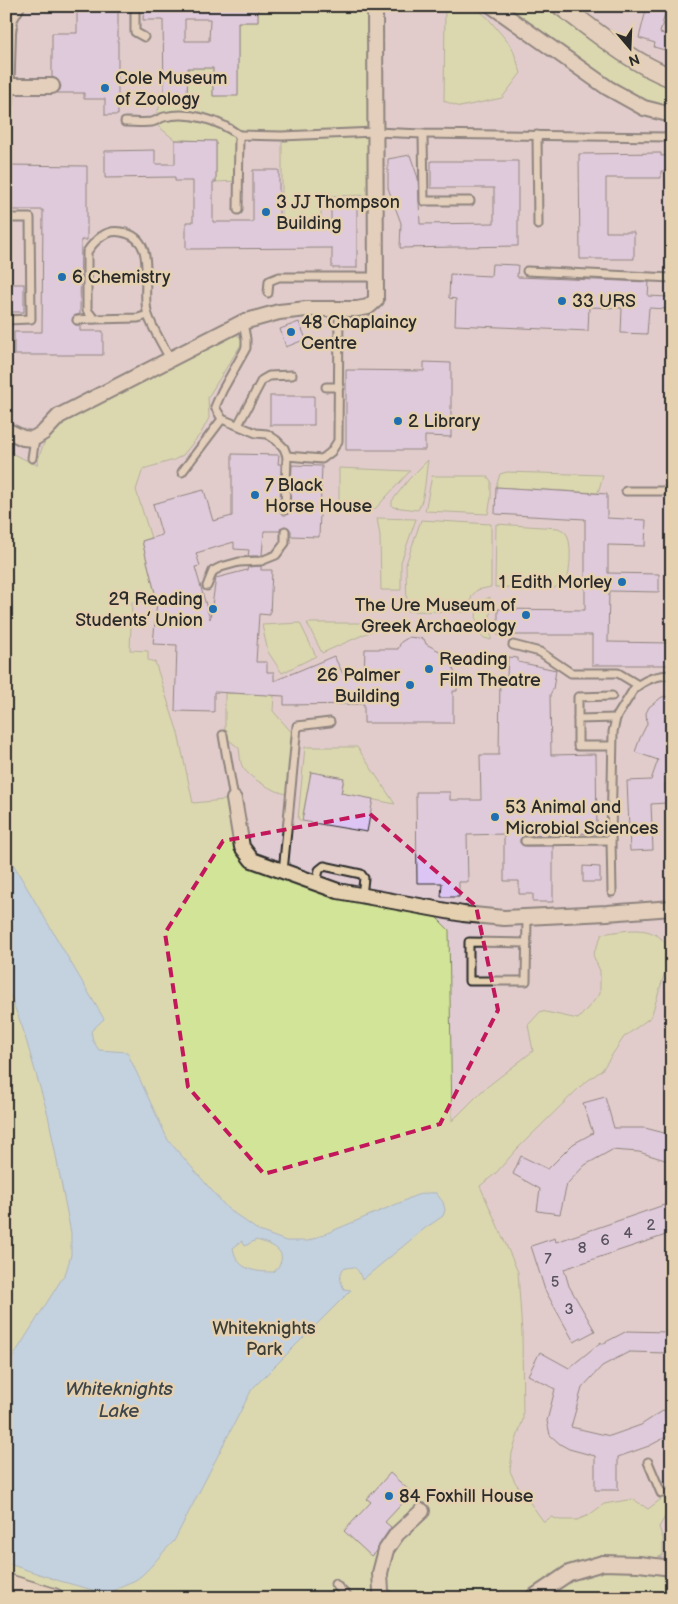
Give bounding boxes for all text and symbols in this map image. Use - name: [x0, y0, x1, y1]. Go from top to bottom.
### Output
- north arrow: [606, 22, 656, 72]
- text: N: [626, 50, 642, 70]
- place label: Cole Museum of Zoology: [115, 68, 228, 110]
- marker: Cole Museum of Zoology: [99, 82, 111, 94]
- place label: 3 JJ Thompson Building: [276, 192, 400, 234]
- marker: 3 JJ Thompson Building: [260, 206, 272, 218]
- place label: 6 Chemistry: [72, 267, 171, 288]
- marker: 6 Chemistry: [56, 271, 68, 283]
- place label: 33 URS: [572, 291, 636, 312]
- marker: 33 URS: [556, 295, 568, 307]
- place label: 48 Chaplaincy Centre: [301, 312, 418, 354]
- marker: 48 Chaplaincy Centre: [285, 326, 297, 338]
- place label: 2 Library: [408, 411, 481, 432]
- marker: 2 Library: [392, 415, 404, 427]
- place label: 7 Black Horse House: [265, 475, 372, 517]
- marker: 7 Black Horse House: [249, 489, 261, 501]
- place label: 1 Edith Morley: [499, 572, 613, 593]
- marker: 1 Edith Morley: [616, 576, 628, 588]
- place label: 29 Reading Students’ Union: [75, 589, 203, 631]
- place label: The Ure Museum of Greek Archaeology: [355, 595, 517, 637]
- marker: 29 Reading Students’ Union: [207, 603, 219, 615]
- marker: The Ure Museum of Greek Archaeology: [520, 609, 532, 621]
- place label: Reading Film Theatre: [439, 649, 541, 691]
- marker: Reading Film Theatre: [423, 663, 435, 675]
- place label: 26 Palmer Building: [317, 665, 400, 707]
- marker: 26 Palmer Building: [404, 679, 416, 691]
- place label: 53 Animal and Microbial Sciences: [505, 797, 658, 839]
- marker: 53 Animal and Microbial Sciences: [489, 811, 501, 823]
- house number: 2: [647, 1216, 656, 1235]
- house number: 4: [623, 1224, 633, 1243]
- house number: 6: [600, 1231, 610, 1250]
- house number: 8: [578, 1239, 587, 1258]
- house number: 7: [544, 1250, 552, 1269]
- house number: 5: [551, 1273, 559, 1292]
- house number: 3: [564, 1300, 574, 1319]
- park label: Whiteknights Park: [212, 1318, 316, 1360]
- water label: Whiteknights Lake: [65, 1378, 173, 1423]
- place label: 84 Foxhill House: [399, 1486, 534, 1507]
- marker: 84 Foxhill House: [383, 1490, 395, 1502]

